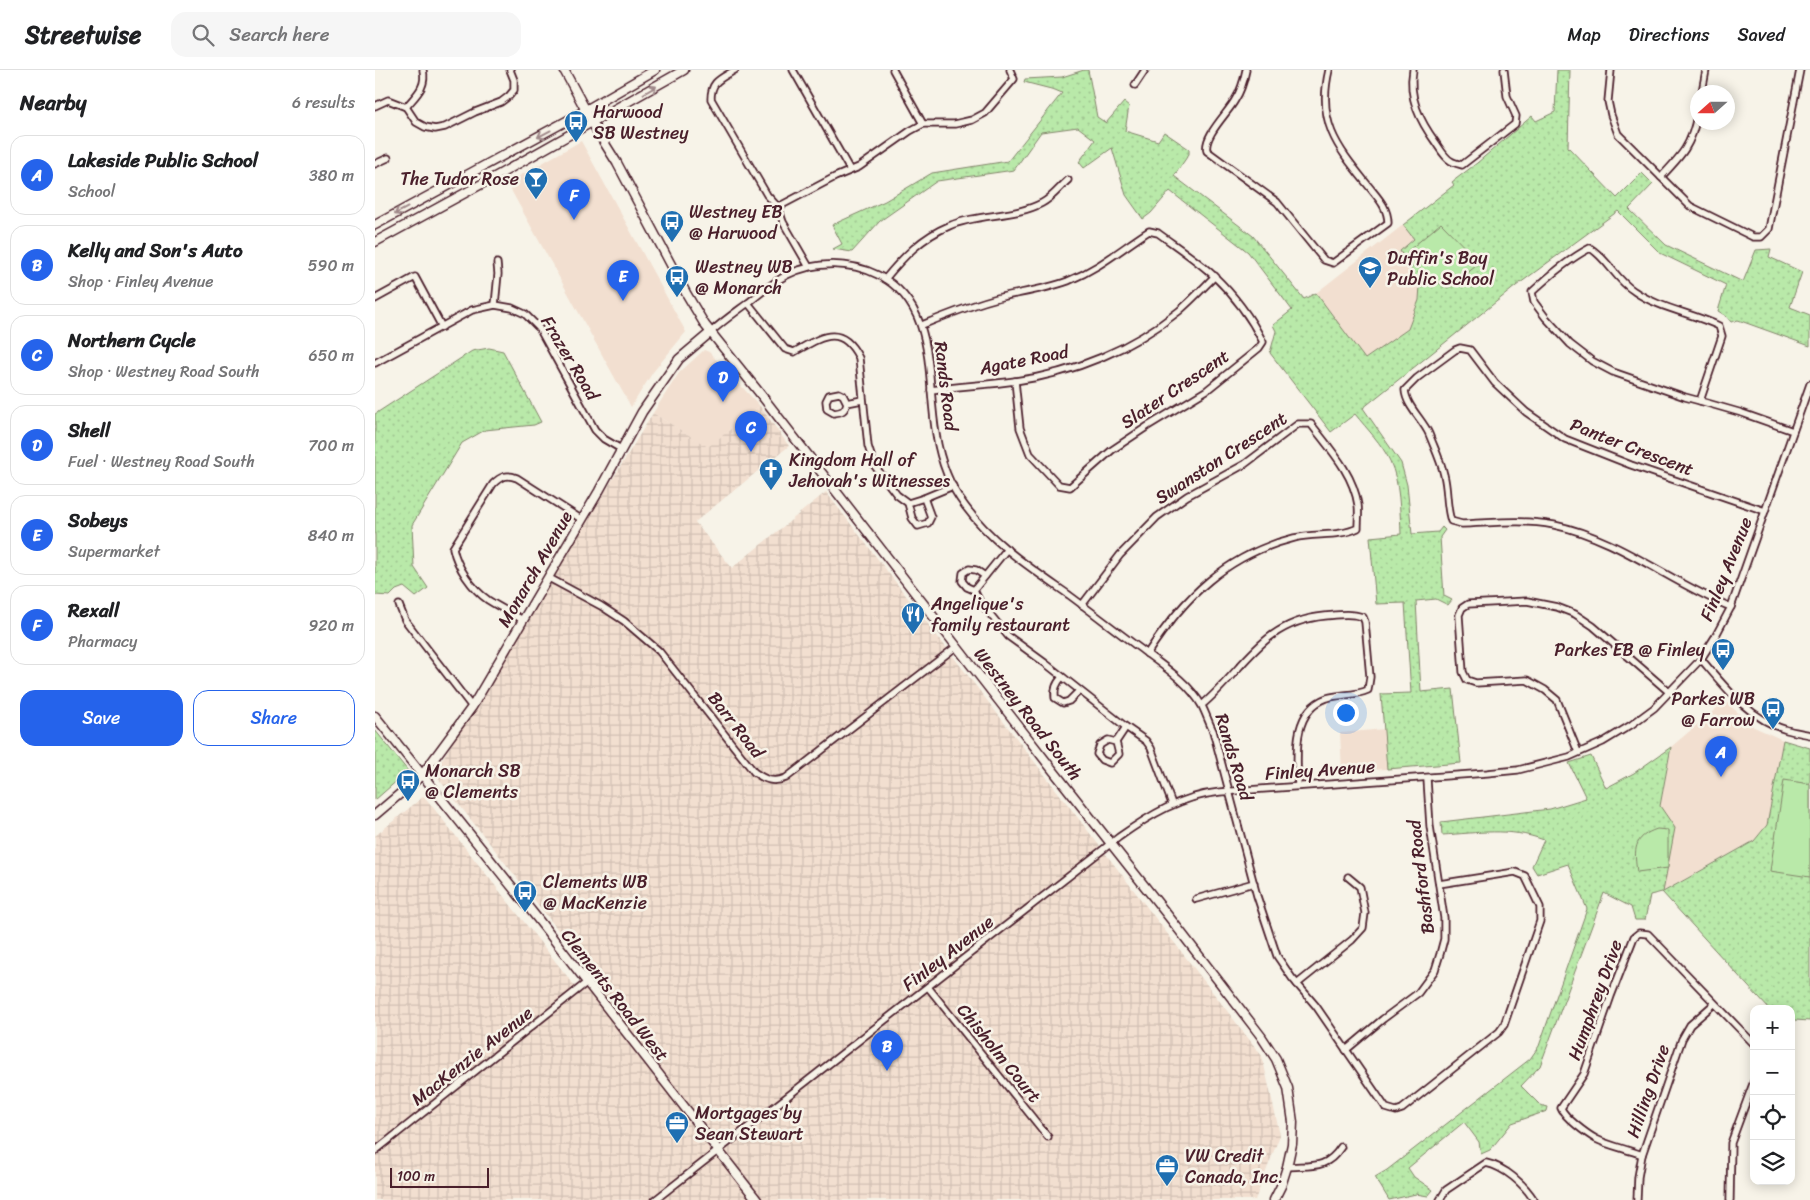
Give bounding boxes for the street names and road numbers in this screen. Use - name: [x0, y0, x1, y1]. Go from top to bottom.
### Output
- street label: Frazer Road: [532, 309, 609, 408]
- street label: Agate Road: [976, 335, 1073, 384]
- street label: Rands Road: [925, 339, 968, 434]
- street label: Slater Crescent: [1114, 340, 1236, 438]
- street label: Swanston Crescent: [1148, 403, 1294, 513]
- street label: Panter Crescent: [1565, 409, 1699, 485]
- street label: Monarch Avenue: [488, 504, 582, 634]
- street label: Finley Avenue: [1691, 512, 1761, 626]
- street label: Westney Road South: [965, 640, 1091, 788]
- street label: Barr Road: [699, 684, 774, 767]
- street label: Rands Road: [1206, 709, 1263, 806]
- street label: Finley Avenue: [1264, 750, 1376, 790]
- street label: Bashford Road: [1398, 816, 1444, 936]
- street label: Finley Avenue: [895, 906, 1001, 1000]
- street label: Clements Road West: [553, 921, 678, 1069]
- street label: Humphrey Drive: [1558, 935, 1632, 1065]
- street label: Chisholm Court: [948, 996, 1050, 1110]
- street label: MacKenzie Avenue: [404, 998, 540, 1114]
- street label: Hilling Drive: [1617, 1040, 1679, 1142]

